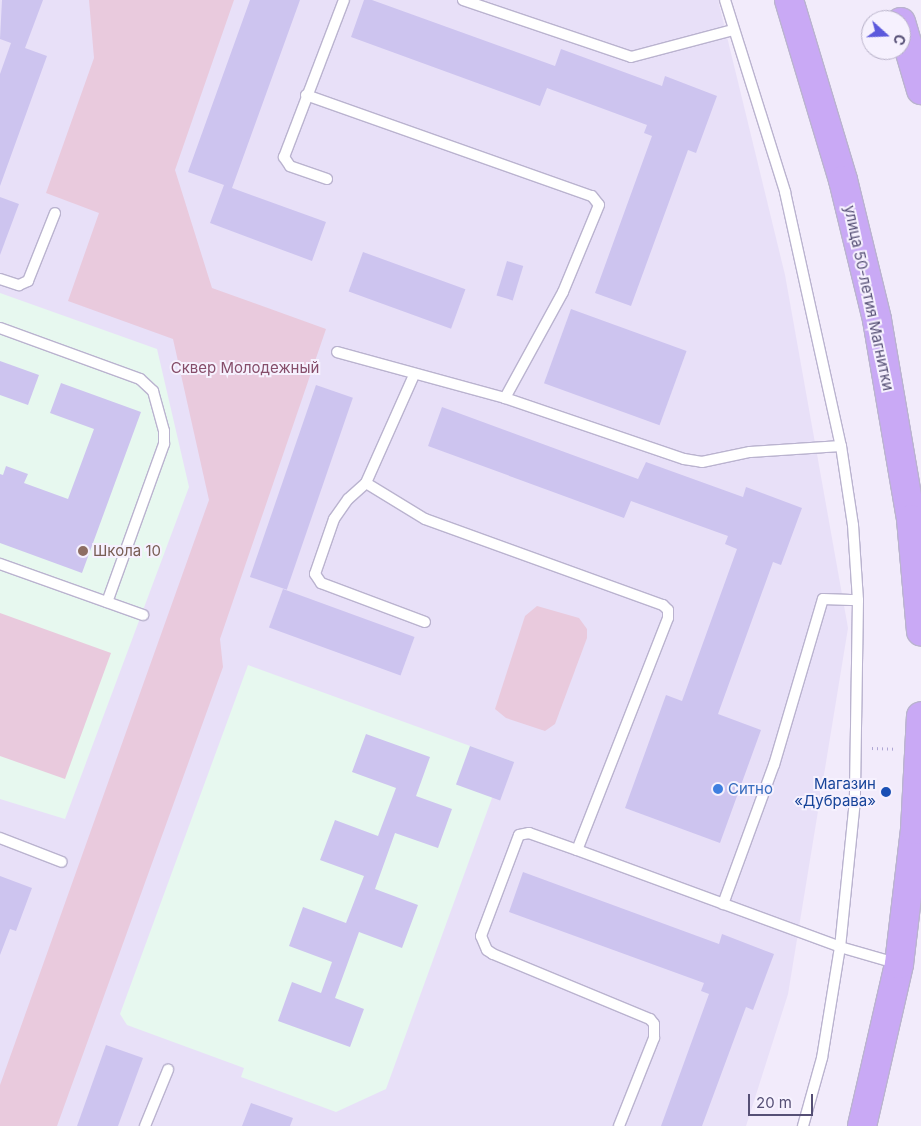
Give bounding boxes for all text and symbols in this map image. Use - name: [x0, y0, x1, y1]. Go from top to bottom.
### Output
- north arrow: [861, 10, 911, 60]
- text: С: [890, 32, 909, 48]
- street label: улица 50-летия Магнитки: [841, 204, 897, 392]
- park label: Сквер Молодежный: [171, 359, 319, 377]
- place label: Школа 10: [93, 542, 161, 560]
- marker: Школа 10: [77, 545, 89, 557]
- place label: Магазин «Дубрава»: [794, 774, 876, 809]
- place label: Ситно: [728, 780, 773, 798]
- marker: Ситно: [712, 783, 724, 795]
- marker: Магазин «Дубрава»: [880, 786, 892, 798]
- scale bar: [751, 1084, 816, 1116]
- text: 20 m: [756, 1093, 792, 1112]

